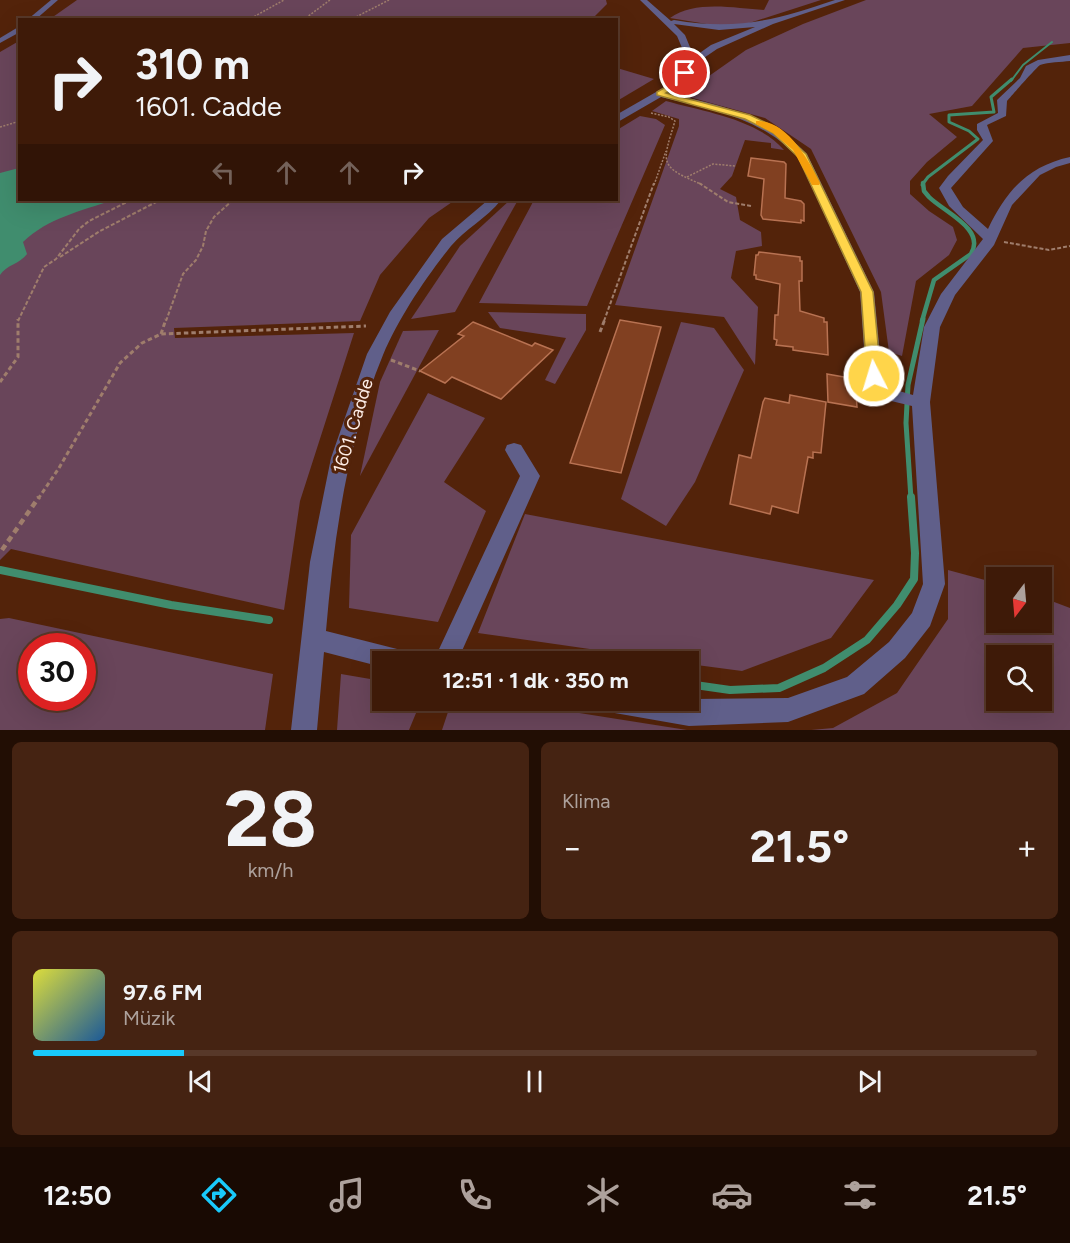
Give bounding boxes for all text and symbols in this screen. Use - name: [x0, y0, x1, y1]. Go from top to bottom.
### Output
- text: 310 m: [135, 39, 250, 90]
- icon: right: [36, 42, 114, 120]
- pin: [659, 47, 710, 98]
- icon: arrive: [668, 56, 701, 89]
- text: 1601. Cadde: [135, 90, 282, 123]
- icon: left: [207, 156, 240, 189]
- icon: ahead: [270, 156, 303, 189]
- icon: ahead: [333, 156, 366, 189]
- icon: right: [396, 156, 429, 189]
- position arrow: [842, 344, 906, 408]
- street label: 1601. Cadde: [328, 376, 378, 476]
- north arrow: [986, 567, 1052, 633]
- map controls: [986, 567, 1052, 711]
- speed limit sign: 30: [18, 633, 96, 711]
- button: search: [986, 645, 1052, 711]
- text: 12:51 · 1 dk · 350 m: [442, 667, 629, 694]
- text: 28: [224, 772, 317, 866]
- text: Klima: [562, 789, 610, 813]
- text: 21.5°: [750, 819, 849, 873]
- text: −: [562, 828, 583, 867]
- text: +: [1016, 828, 1037, 867]
- text: km/h: [248, 858, 293, 882]
- text: 97.6 FM: [123, 979, 203, 1006]
- text: Müzik: [123, 1006, 175, 1030]
- icon: previous: [184, 1065, 217, 1098]
- icon: pause: [518, 1065, 551, 1098]
- icon: next: [853, 1065, 886, 1098]
- icon: directions: [198, 1174, 240, 1216]
- icon: music: [326, 1174, 368, 1216]
- icon: phone: [454, 1174, 496, 1216]
- icon: climate: [582, 1174, 624, 1216]
- icon: car: [711, 1174, 753, 1216]
- icon: filters: [839, 1174, 881, 1216]
- text: 12:50: [43, 1179, 111, 1212]
- text: 21.5°: [967, 1179, 1027, 1212]

